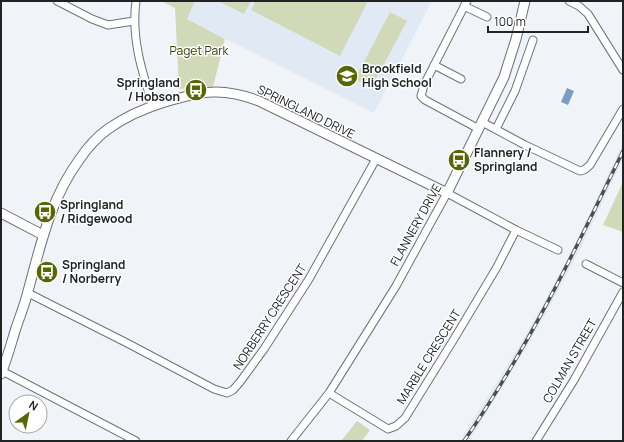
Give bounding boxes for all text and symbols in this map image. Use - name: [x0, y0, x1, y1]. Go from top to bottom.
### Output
- scale bar: [488, 8, 588, 34]
- text: 100 m: [494, 13, 526, 30]
- park label: Paget Park: [170, 42, 229, 59]
- place label: Brookfield High School: [362, 60, 432, 91]
- school or university icon: Brookfield High School: [334, 63, 360, 89]
- place label: Springland / Hobson: [117, 74, 180, 105]
- bus stop icon: Springland / Hobson: [183, 77, 209, 103]
- street label: SPRINGLAND DRIVE: [255, 81, 358, 143]
- place label: Flannery / Springland: [474, 144, 537, 175]
- bus stop icon: Flannery / Springland: [446, 147, 472, 173]
- street label: FLANNERY DRIVE: [386, 180, 445, 269]
- place label: Springland / Ridgewood: [60, 196, 132, 227]
- bus stop icon: Springland / Ridgewood: [32, 199, 58, 225]
- place label: Springland / Norberry: [62, 256, 125, 287]
- bus stop icon: Springland / Norberry: [34, 259, 60, 285]
- street label: NORBERRY CRESCENT: [229, 260, 311, 373]
- street label: MARBLE CRESCENT: [393, 305, 465, 407]
- street label: COLMAN STREET: [539, 315, 601, 406]
- north arrow: [8, 394, 48, 434]
- text: N: [26, 397, 41, 414]

